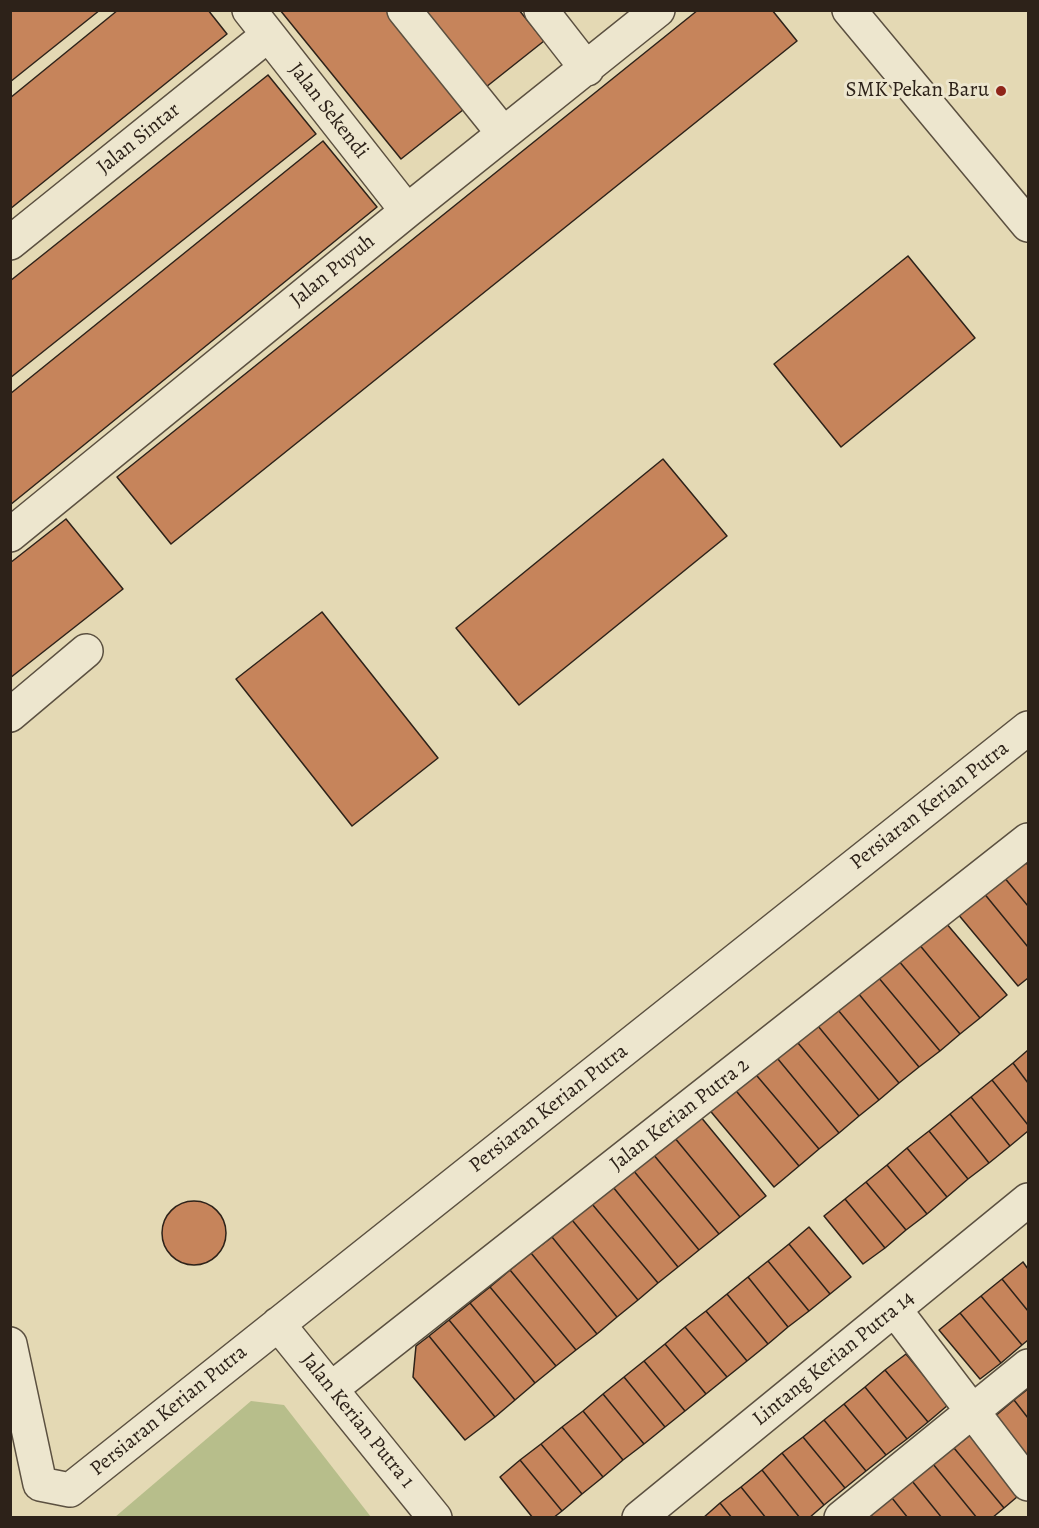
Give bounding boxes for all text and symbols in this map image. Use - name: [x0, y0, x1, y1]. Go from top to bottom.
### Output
- street label: Jalan Sekendi: [283, 58, 373, 164]
- place label: SMK Pekan Baru: [846, 78, 989, 104]
- marker: SMK Pekan Baru: [994, 84, 1008, 98]
- street label: Jalan Sintar: [92, 98, 186, 180]
- street label: Jalan Puyuh: [286, 229, 380, 313]
- street label: Persiaran Kerian Putra: [846, 736, 1014, 876]
- street label: Persiaran Kerian Putra: [465, 1039, 633, 1179]
- street label: Jalan Kerian Putra 2: [605, 1053, 755, 1177]
- street label: Lintang Kerian Putra 14: [748, 1286, 920, 1432]
- street label: Persiaran Kerian Putra: [86, 1340, 252, 1482]
- street label: Jalan Kerian Putra 1: [295, 1348, 419, 1494]

